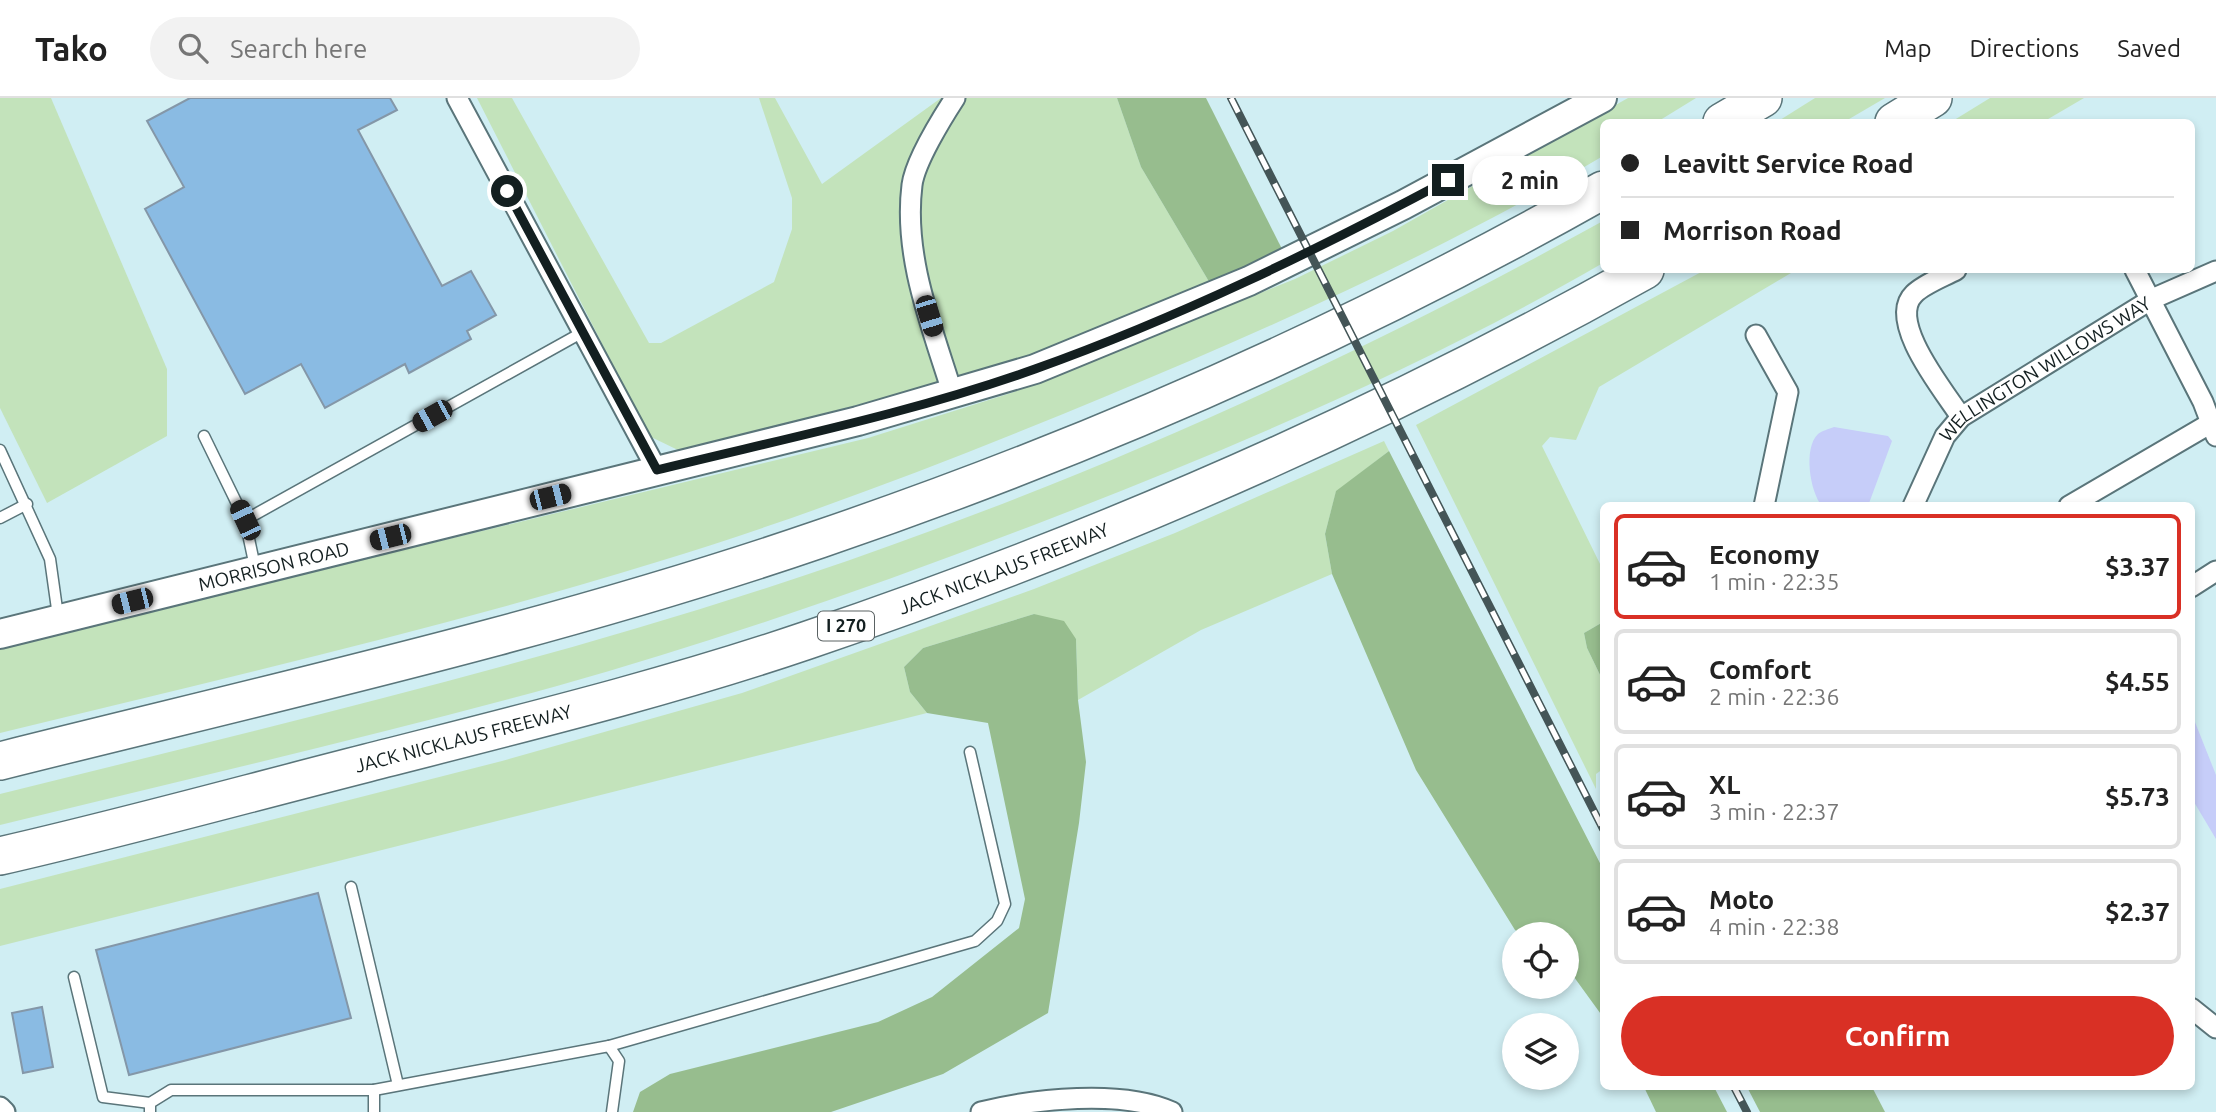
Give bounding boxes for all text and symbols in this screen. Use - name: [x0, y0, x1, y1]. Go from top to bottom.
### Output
- search box: [150, 17, 640, 80]
- icon: search: [174, 29, 212, 67]
- text: Tako: [35, 30, 108, 67]
- text: Search here: [230, 34, 367, 63]
- text: Map: [1884, 35, 1931, 62]
- text: Directions: [1969, 35, 2079, 62]
- text: Saved: [2117, 35, 2181, 62]
- text: Leavitt Service Road: [1663, 149, 1913, 178]
- callout: 2 min: [1472, 155, 1588, 204]
- route end: [1432, 164, 1464, 196]
- text: 2 min: [1501, 168, 1559, 193]
- route start: [491, 175, 523, 207]
- text: Morrison Road: [1663, 216, 1842, 245]
- street label: WELLINGTON WILLOWS WAY: [1934, 292, 2154, 446]
- car: [913, 293, 946, 339]
- car: [409, 397, 456, 435]
- car: [528, 482, 573, 512]
- car: [227, 497, 264, 543]
- street label: JACK NICKLAUS FREEWAY: [896, 518, 1112, 618]
- car: [368, 522, 413, 552]
- icon: car: [1625, 535, 1688, 598]
- street label: MORRISON ROAD: [196, 537, 351, 595]
- text: Economy: [1709, 540, 1819, 569]
- text: $3.37: [2105, 552, 2170, 581]
- text: 1 min · 22:35: [1709, 569, 1840, 594]
- car: [110, 586, 155, 616]
- road number: I 270: [818, 612, 874, 640]
- icon: car: [1625, 650, 1688, 713]
- text: Comfort: [1709, 655, 1812, 684]
- text: $4.55: [2105, 667, 2170, 696]
- text: 2 min · 22:36: [1709, 684, 1840, 709]
- street label: JACK NICKLAUS FREEWAY: [352, 700, 574, 777]
- icon: car: [1625, 765, 1688, 828]
- text: XL: [1709, 770, 1740, 799]
- text: $5.73: [2105, 782, 2170, 811]
- text: 3 min · 22:37: [1709, 799, 1840, 824]
- icon: car: [1625, 880, 1688, 943]
- text: Moto: [1709, 885, 1774, 914]
- text: $2.37: [2105, 897, 2170, 926]
- text: 4 min · 22:38: [1709, 914, 1840, 939]
- map controls: [1502, 922, 1579, 1090]
- button: locate: [1502, 922, 1579, 999]
- button: Confirm: [1621, 996, 2174, 1076]
- button: layers: [1502, 1013, 1579, 1090]

